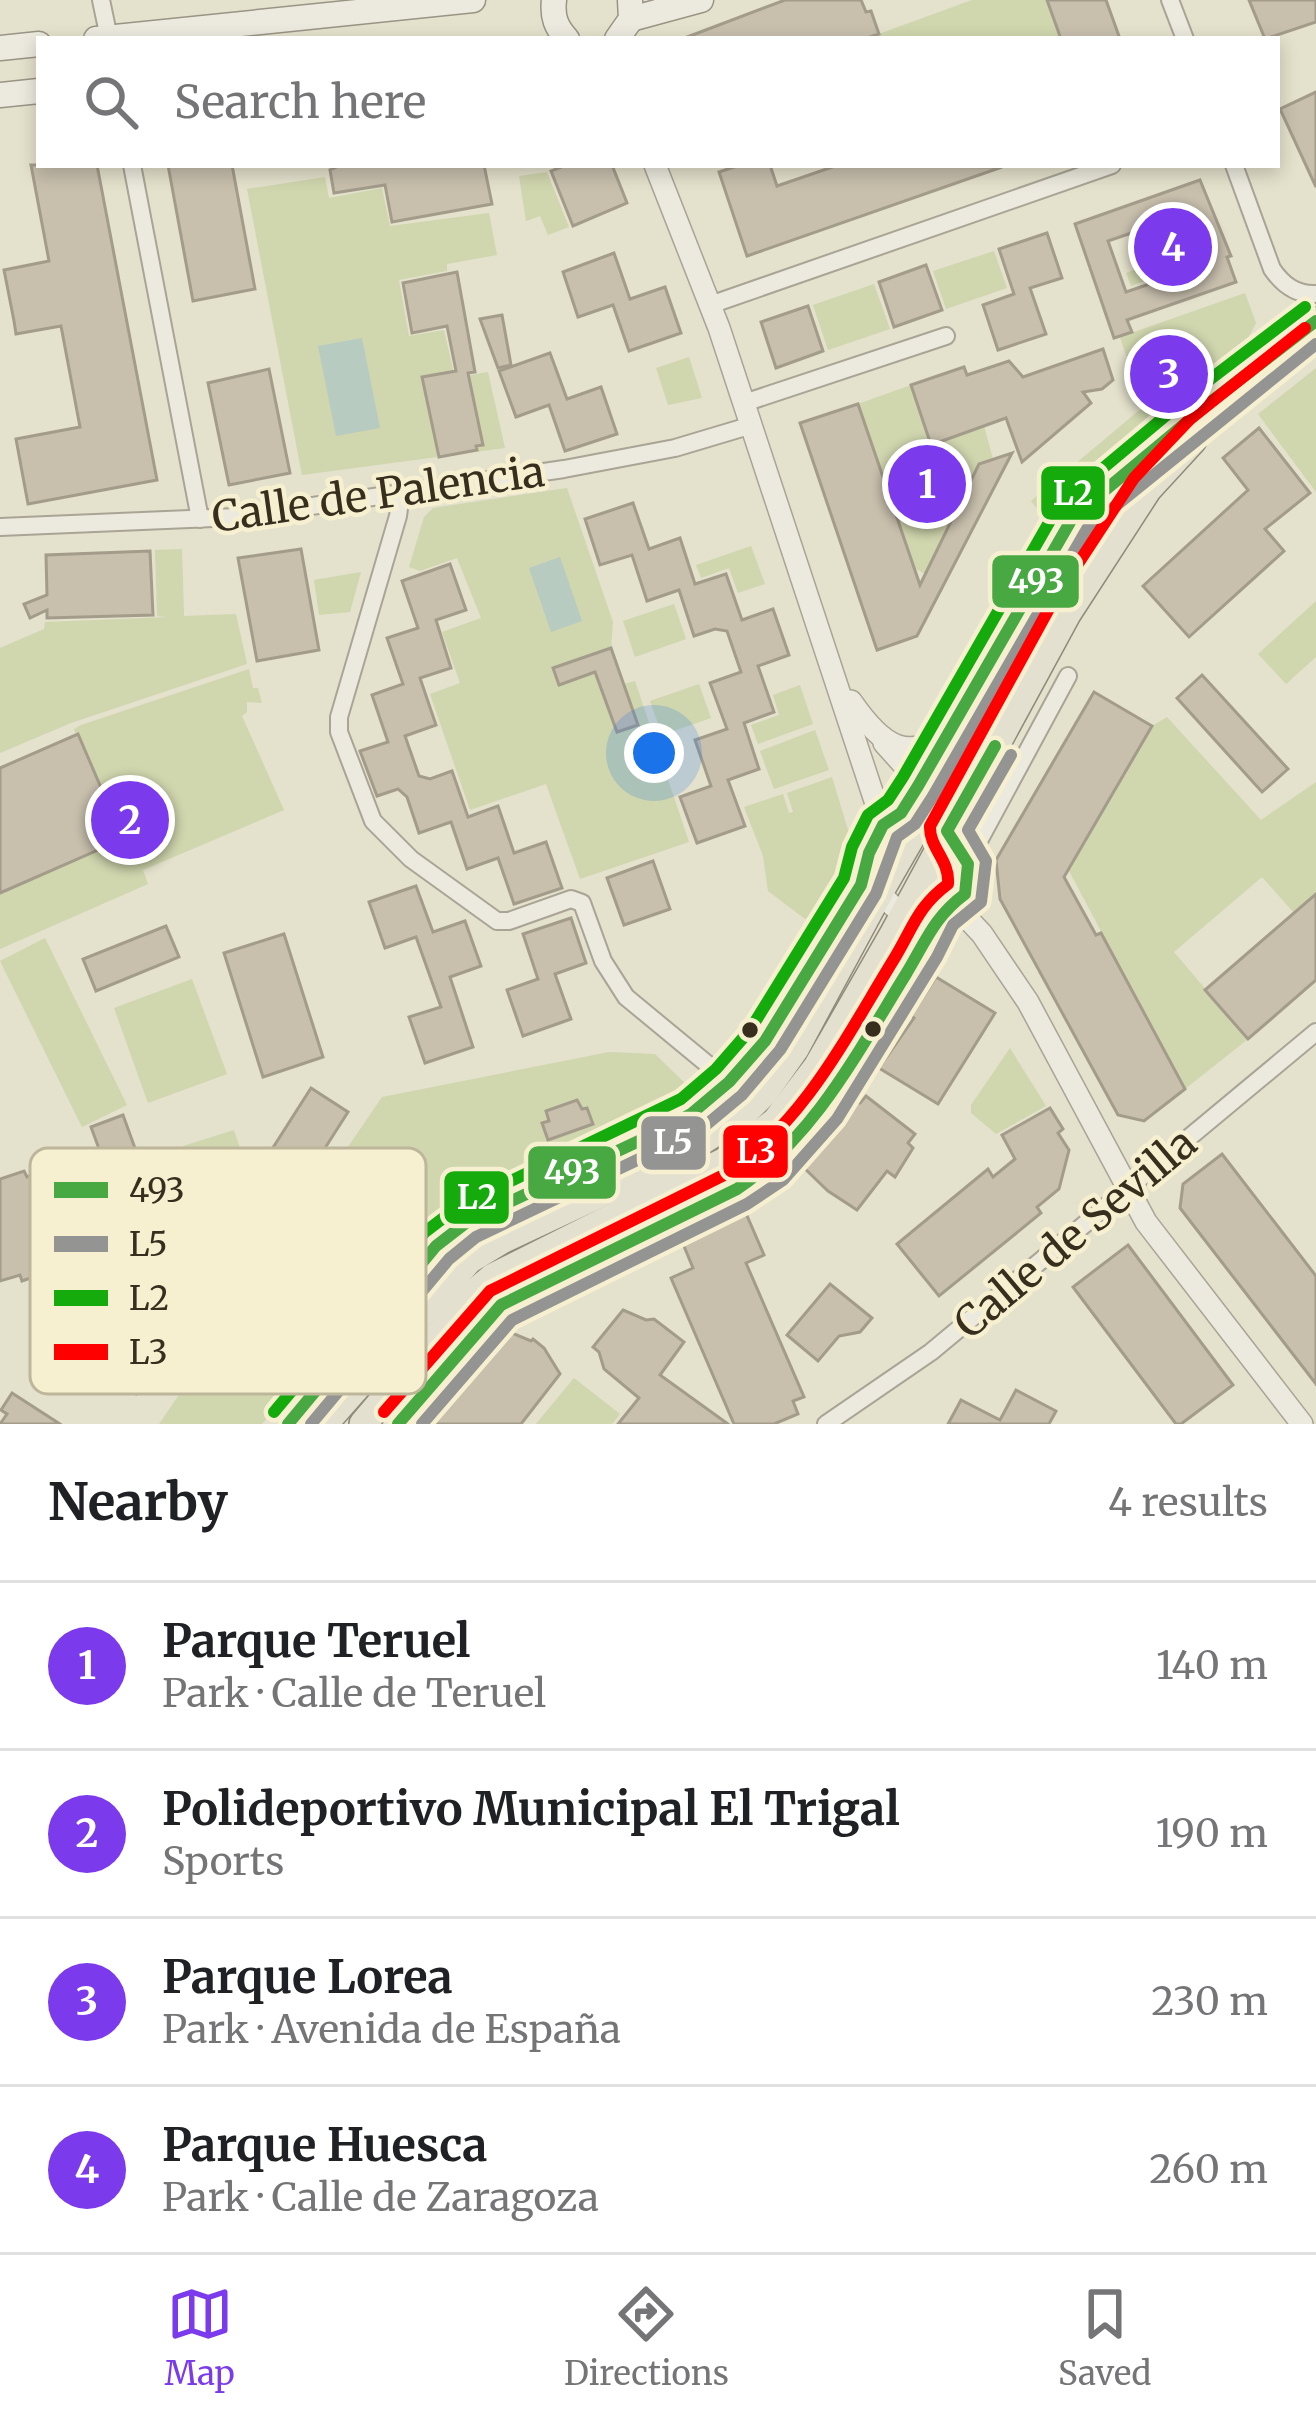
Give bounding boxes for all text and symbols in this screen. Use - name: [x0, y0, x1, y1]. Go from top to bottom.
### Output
- search box: [36, 36, 1280, 168]
- icon: search: [78, 69, 144, 135]
- text: Search here: [174, 74, 426, 130]
- pin: 4: [1134, 202, 1212, 292]
- pin: 3: [1130, 329, 1208, 419]
- pin: 1: [888, 439, 966, 529]
- street label: Calle de Palencia: [209, 445, 547, 543]
- line badge: L2: [1039, 464, 1107, 522]
- text: L2: [1053, 473, 1093, 514]
- line badge: 493: [990, 553, 1081, 610]
- text: 493: [1008, 561, 1064, 602]
- your location: [624, 723, 684, 783]
- pin: 2: [91, 775, 169, 865]
- unlabelled marker: [862, 1018, 884, 1040]
- unlabelled marker: [739, 1019, 761, 1041]
- line badge: L5: [639, 1114, 708, 1172]
- street label: Calle de Sevilla: [943, 1117, 1207, 1349]
- text: L5: [653, 1122, 693, 1163]
- line badge: L3: [721, 1123, 790, 1180]
- text: L3: [736, 1131, 776, 1172]
- line badge: 493: [526, 1144, 618, 1201]
- legend: [30, 1148, 426, 1394]
- text: 493: [544, 1152, 600, 1193]
- line badge: L2: [442, 1169, 511, 1226]
- text: 493: [129, 1170, 185, 1211]
- text: L2: [457, 1177, 497, 1218]
- text: L5: [129, 1224, 167, 1265]
- text: L2: [129, 1278, 169, 1319]
- text: L3: [129, 1332, 168, 1373]
- text: Nearby: [48, 1470, 228, 1534]
- text: 4 results: [1108, 1478, 1268, 1527]
- text: Parque Teruel: [162, 1613, 470, 1669]
- text: 1: [78, 1641, 96, 1690]
- text: 140 m: [1156, 1641, 1268, 1690]
- text: Park · Calle de Teruel: [162, 1669, 546, 1718]
- text: Polideportivo Municipal El Trigal: [162, 1781, 900, 1837]
- text: 2: [76, 1809, 98, 1858]
- text: 190 m: [1156, 1809, 1268, 1858]
- text: Sports: [162, 1837, 284, 1886]
- text: Parque Lorea: [162, 1949, 453, 2005]
- text: 3: [76, 1977, 98, 2026]
- text: 230 m: [1151, 1977, 1268, 2026]
- text: Park · Avenida de España: [162, 2005, 621, 2054]
- text: Parque Huesca: [162, 2117, 487, 2173]
- text: 4: [75, 2145, 99, 2194]
- text: 260 m: [1149, 2145, 1268, 2194]
- text: Park · Calle de Zaragoza: [162, 2173, 599, 2222]
- tab: Map: [165, 2281, 235, 2394]
- tab: Directions: [564, 2281, 729, 2394]
- tab: Saved: [1058, 2281, 1151, 2394]

